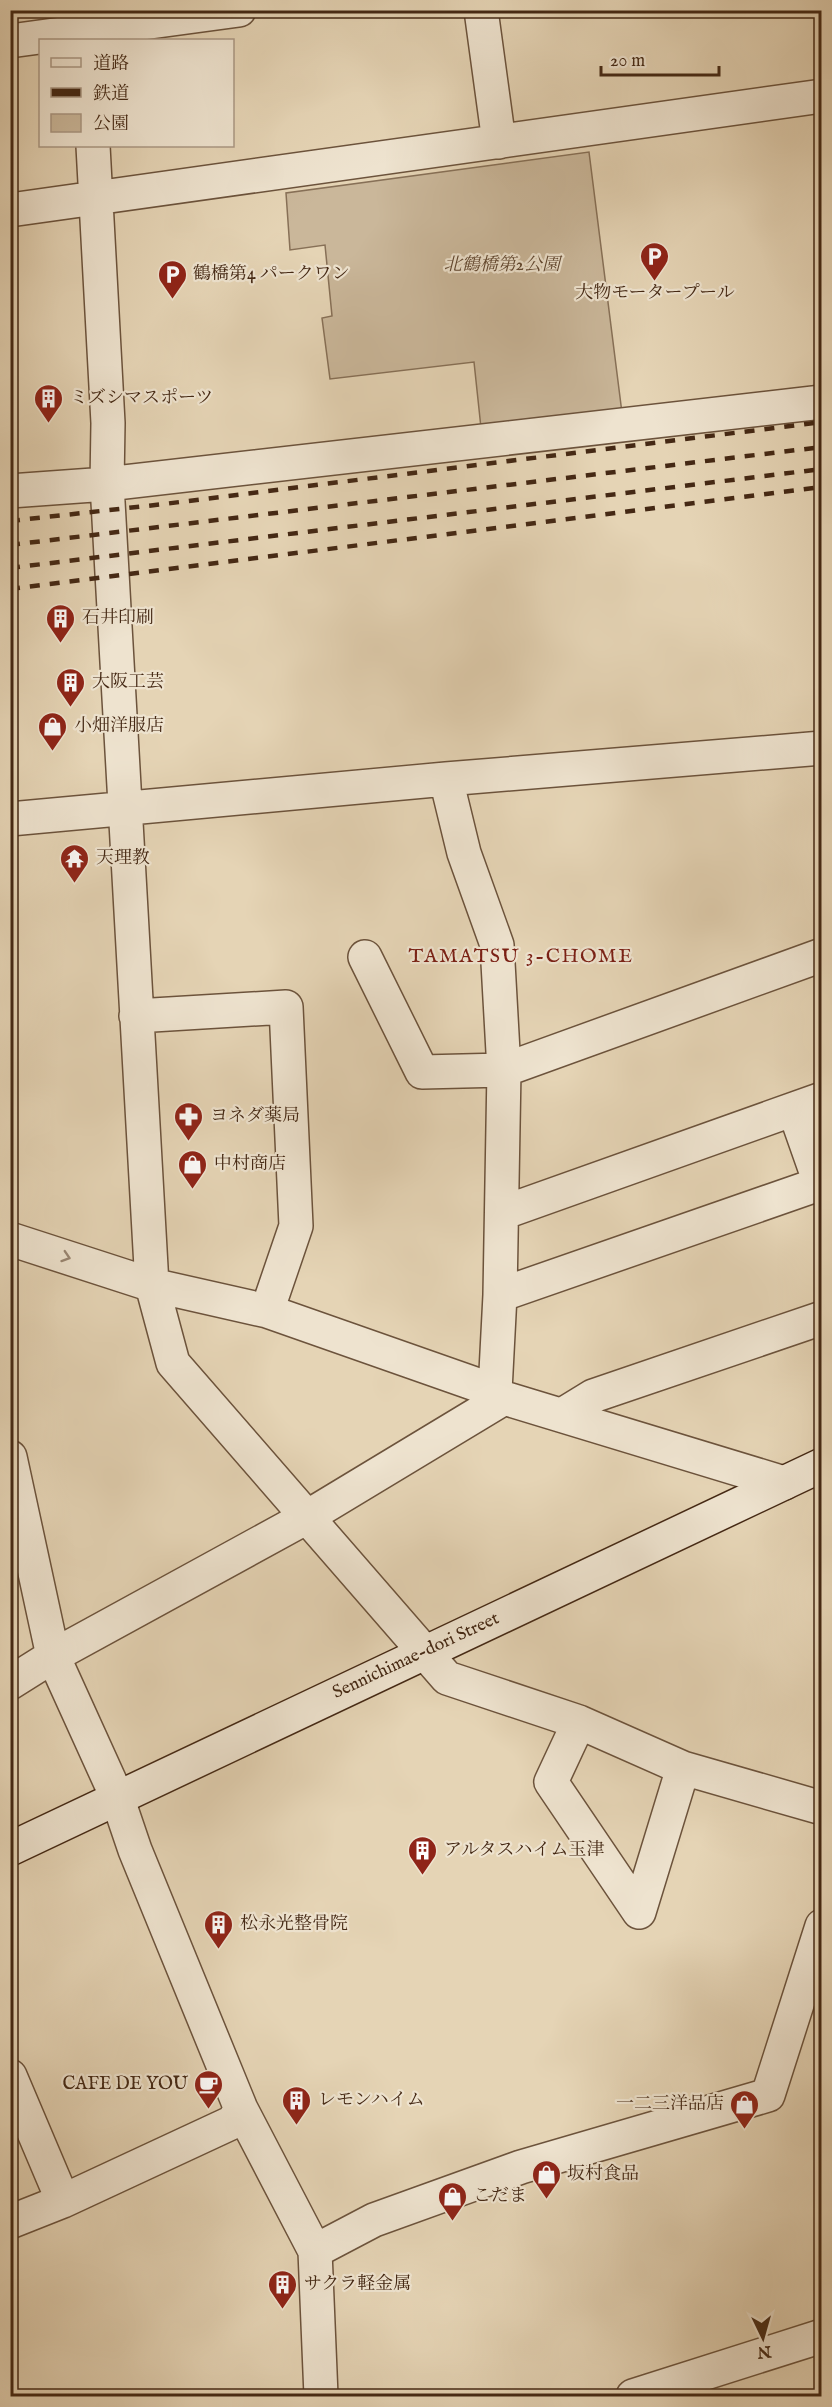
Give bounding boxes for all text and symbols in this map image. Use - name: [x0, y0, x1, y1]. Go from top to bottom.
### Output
- legend: [39, 39, 234, 147]
- scale bar: [601, 39, 720, 77]
- text: 20 m: [610, 50, 645, 73]
- text: 道路: [93, 53, 129, 76]
- text: 鉄道: [93, 83, 129, 106]
- text: 公園: [93, 113, 129, 136]
- parking icon: 大物モータープール: [639, 240, 671, 282]
- park label: 北鶴橋第2公園: [444, 254, 563, 277]
- parking icon: 鶴橋第4 パークワン: [156, 258, 188, 300]
- place label: 鶴橋第4 パークワン: [193, 263, 350, 286]
- place label: 大物モータープール: [575, 282, 735, 305]
- building icon: ミズシマスポーツ: [33, 382, 65, 424]
- place label: ミズシマスポーツ: [70, 387, 213, 410]
- building icon: 石井印刷: [45, 602, 77, 644]
- place label: 石井印刷: [82, 607, 154, 630]
- building icon: 大阪工芸: [55, 666, 87, 708]
- place label: 大阪工芸: [92, 671, 164, 694]
- shop icon: 小畑洋服店: [37, 710, 69, 752]
- place label: 小畑洋服店: [74, 715, 164, 738]
- temple icon: 天理教: [59, 842, 91, 884]
- place label: 天理教: [96, 847, 150, 870]
- district label: TAMATSU 3-CHOME: [408, 944, 634, 969]
- pharmacy icon: ヨネダ薬局: [173, 1100, 205, 1142]
- place label: ヨネダ薬局: [210, 1105, 300, 1128]
- shop icon: 中村商店: [177, 1148, 209, 1190]
- place label: 中村商店: [214, 1153, 286, 1176]
- one-way arrow: [60, 1250, 71, 1262]
- street label: Sennichimae-dori Street: [329, 1607, 503, 1705]
- building icon: アルタスハイム玉津: [407, 1834, 439, 1876]
- place label: アルタスハイム玉津: [444, 1839, 605, 1862]
- building icon: 松永光整骨院: [203, 1908, 235, 1950]
- place label: 松永光整骨院: [240, 1913, 348, 1936]
- cafe icon: CAFE DE YOU: [193, 2068, 225, 2110]
- place label: CAFE DE YOU: [63, 2073, 189, 2096]
- building icon: レモンハイム: [281, 2084, 313, 2126]
- shop icon: 一二三洋品店: [729, 2088, 761, 2130]
- place label: レモンハイム: [318, 2089, 425, 2112]
- place label: 一二三洋品店: [616, 2093, 724, 2116]
- shop icon: 坂村食品: [530, 2158, 562, 2200]
- place label: 坂村食品: [567, 2163, 639, 2186]
- shop icon: こだま: [436, 2180, 468, 2222]
- place label: こだま: [473, 2185, 527, 2208]
- building icon: サクラ軽金属: [267, 2268, 299, 2310]
- place label: サクラ軽金属: [304, 2273, 411, 2296]
- north arrow: [733, 2308, 793, 2368]
- text: N: [756, 2340, 773, 2362]

